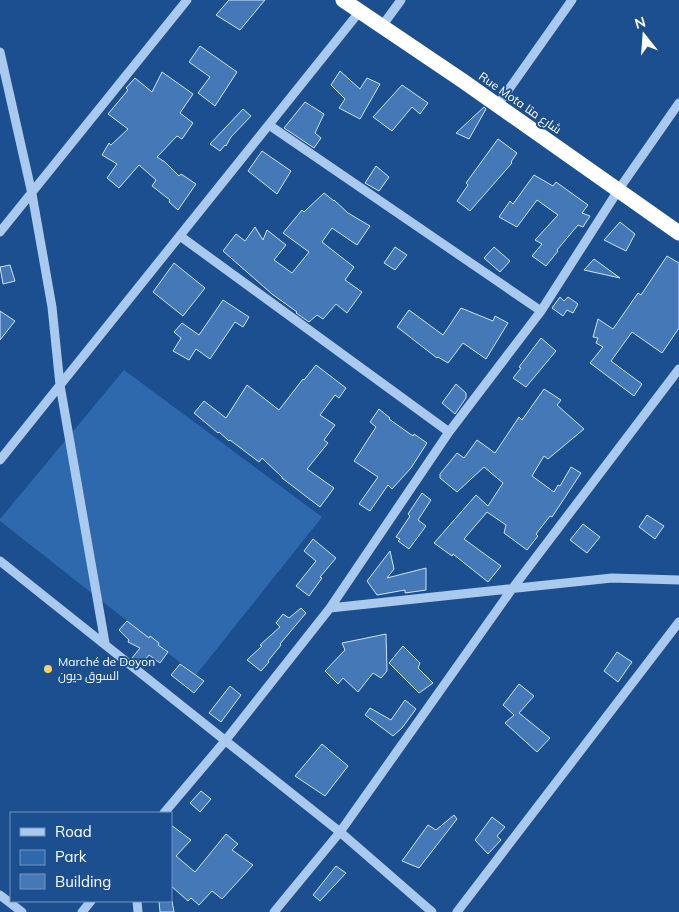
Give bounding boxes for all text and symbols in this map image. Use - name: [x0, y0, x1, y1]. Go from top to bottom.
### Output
- north arrow: [619, 10, 669, 60]
- text: N: [633, 12, 648, 33]
- street label: Rue Mota شارع متا: [475, 68, 565, 138]
- place label: Marché de Doyon السوق ديون: [58, 654, 155, 683]
- marker: Marché de Doyon السوق ديون: [42, 663, 54, 675]
- legend: [10, 812, 172, 902]
- text: Road: [55, 822, 92, 841]
- text: Park: [55, 847, 87, 866]
- text: Building: [55, 872, 111, 891]

